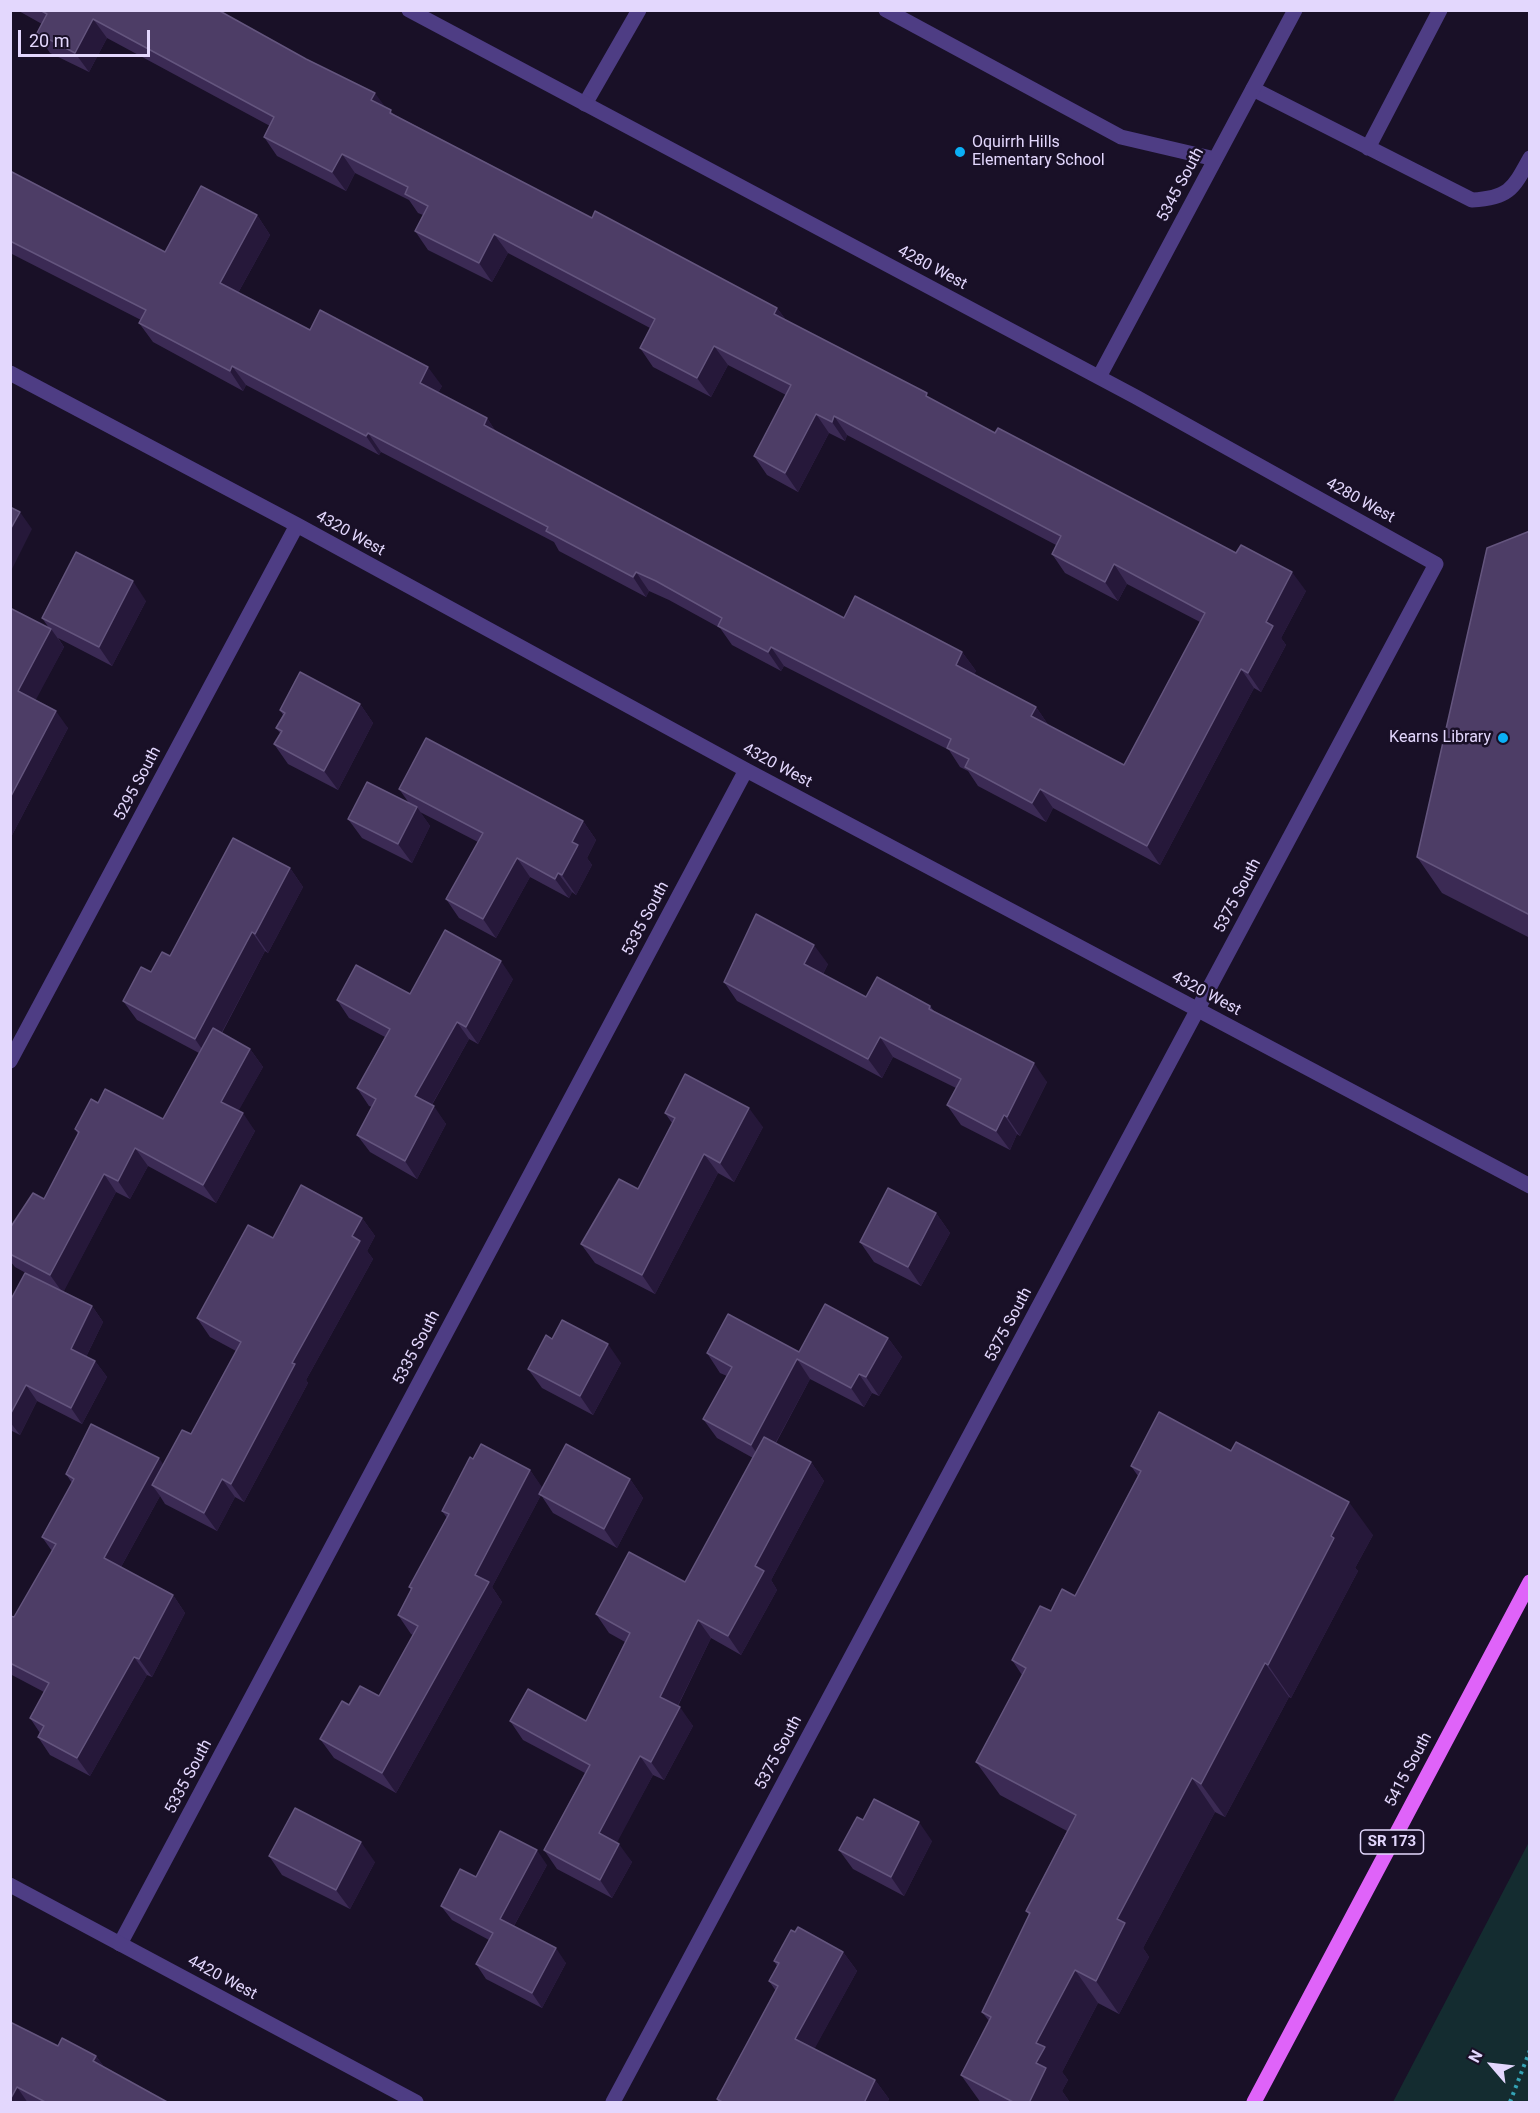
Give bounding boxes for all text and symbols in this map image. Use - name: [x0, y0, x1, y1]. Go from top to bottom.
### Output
- scale bar: [21, 18, 153, 56]
- text: 20 m: [29, 30, 69, 51]
- place label: Oquirrh Hills Elementary School: [972, 133, 1105, 171]
- marker: Oquirrh Hills Elementary School: [953, 145, 967, 159]
- street label: 5345 South: [1153, 145, 1209, 225]
- street label: 4280 West: [894, 242, 970, 294]
- street label: 4280 West: [1322, 474, 1398, 528]
- street label: 4320 West: [312, 507, 388, 561]
- place label: Kearns Library: [1389, 728, 1491, 748]
- marker: Kearns Library: [1496, 731, 1510, 745]
- street label: 4320 West: [739, 740, 815, 792]
- street label: 5295 South: [110, 744, 166, 824]
- street label: 5375 South: [1210, 856, 1266, 936]
- street label: 5335 South: [618, 879, 674, 959]
- street label: 4320 West: [1168, 968, 1244, 1020]
- street label: 5375 South: [981, 1285, 1037, 1365]
- street label: 5335 South: [389, 1308, 445, 1388]
- street label: 5375 South: [751, 1713, 807, 1793]
- street label: 5415 South: [1381, 1730, 1437, 1810]
- street label: 5335 South: [161, 1737, 217, 1817]
- road number: SR 173: [1360, 1830, 1424, 1854]
- street label: 4420 West: [184, 1952, 260, 2004]
- north arrow: [1462, 2035, 1522, 2095]
- text: N: [1465, 2047, 1487, 2066]

